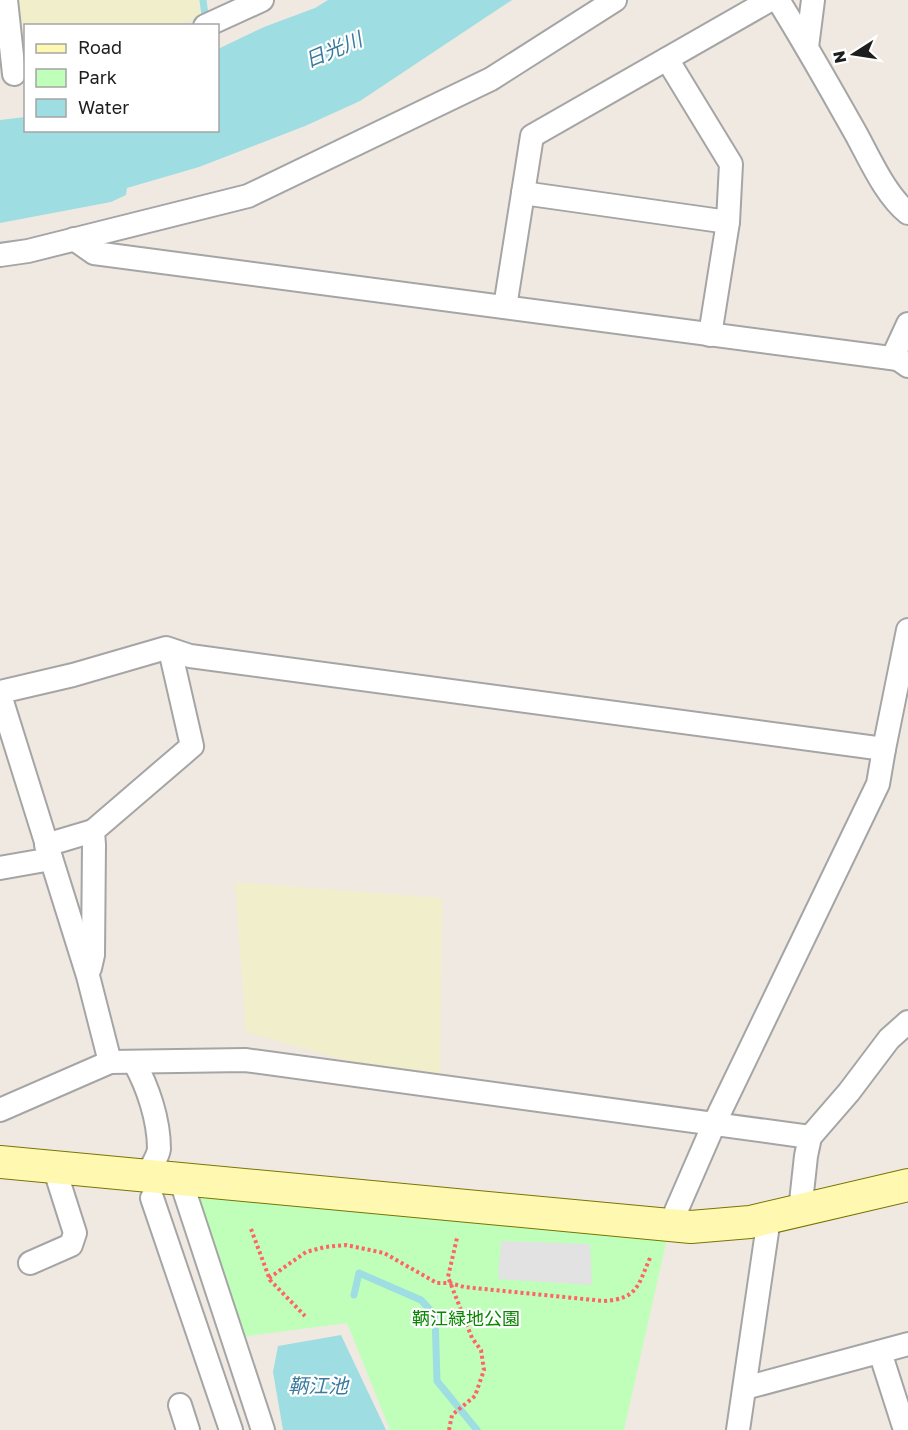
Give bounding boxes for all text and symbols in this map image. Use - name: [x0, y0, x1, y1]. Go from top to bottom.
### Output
- legend: [24, 24, 219, 132]
- north arrow: [824, 24, 884, 84]
- water label: 日光川: [301, 25, 367, 72]
- text: Road: [78, 36, 122, 58]
- text: N: [828, 49, 850, 65]
- text: Park: [78, 66, 117, 88]
- text: Water: [78, 96, 129, 118]
- park label: 鞆江緑地公園: [412, 1307, 520, 1329]
- water label: 鞆江池: [288, 1373, 350, 1397]

